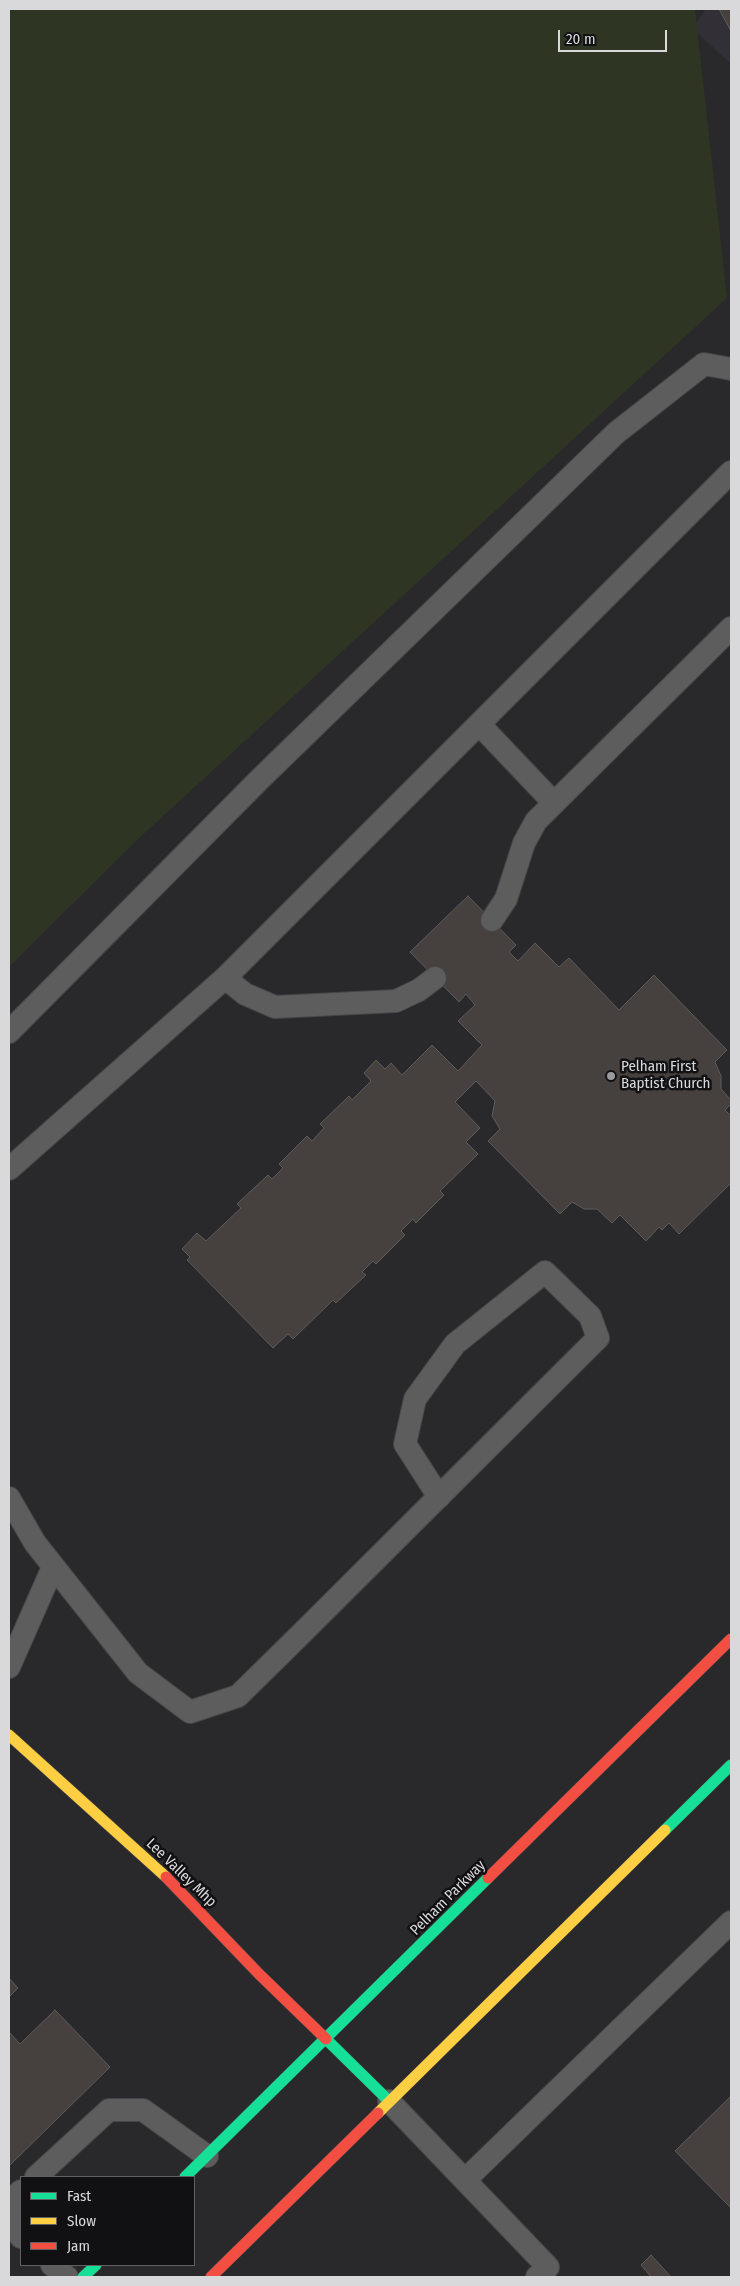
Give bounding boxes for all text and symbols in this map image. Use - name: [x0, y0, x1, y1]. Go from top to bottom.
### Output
- scale bar: [560, 20, 669, 52]
- text: 20 m: [566, 30, 596, 48]
- place label: Pelham First Baptist Church: [621, 1058, 710, 1093]
- marker: Pelham First Baptist Church: [605, 1070, 617, 1082]
- street label: Lee Valley Mhp: [142, 1835, 220, 1911]
- street label: Pelham Parkway: [407, 1857, 489, 1939]
- legend: [20, 2176, 195, 2266]
- text: Fast: [67, 2187, 91, 2205]
- text: Slow: [67, 2212, 96, 2230]
- text: Jam: [67, 2237, 90, 2255]

